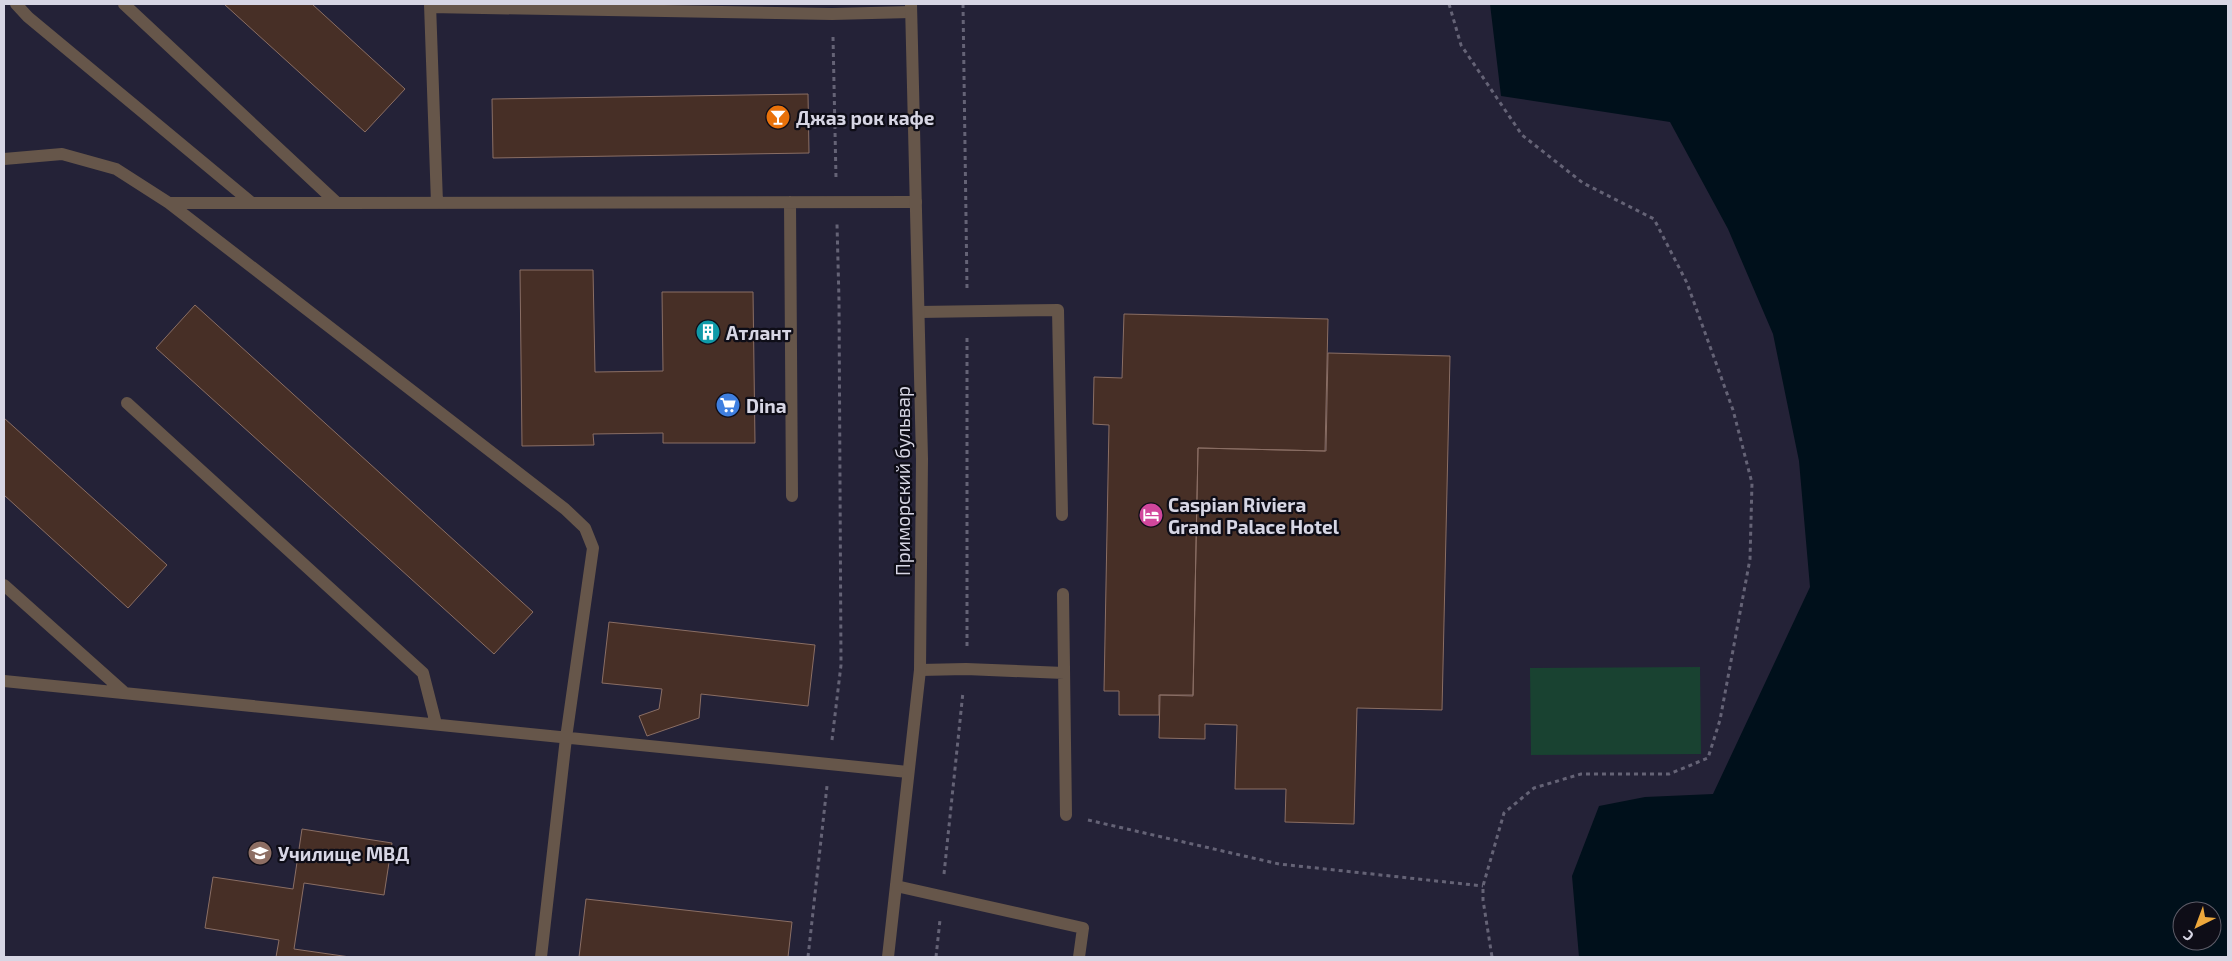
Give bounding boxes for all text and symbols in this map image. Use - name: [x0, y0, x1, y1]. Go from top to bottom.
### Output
- bar icon: Джаз рок кафе: [765, 104, 791, 130]
- place label: Джаз рок кафе: [796, 106, 935, 129]
- building icon: Атлант: [695, 319, 721, 345]
- place label: Атлант: [726, 321, 792, 344]
- street label: Приморский бульвар: [891, 386, 915, 576]
- supermarket icon: Dina: [715, 392, 741, 418]
- place label: Dina: [746, 394, 786, 417]
- place label: Caspian Riviera Grand Palace Hotel: [1168, 493, 1340, 538]
- hotel icon: Caspian Riviera Grand Palace Hotel: [1138, 502, 1164, 528]
- school or university icon: Училище МВД: [247, 840, 273, 866]
- place label: Училище МВД: [278, 842, 409, 865]
- north arrow: [2172, 901, 2222, 951]
- text: С: [2179, 927, 2197, 945]

